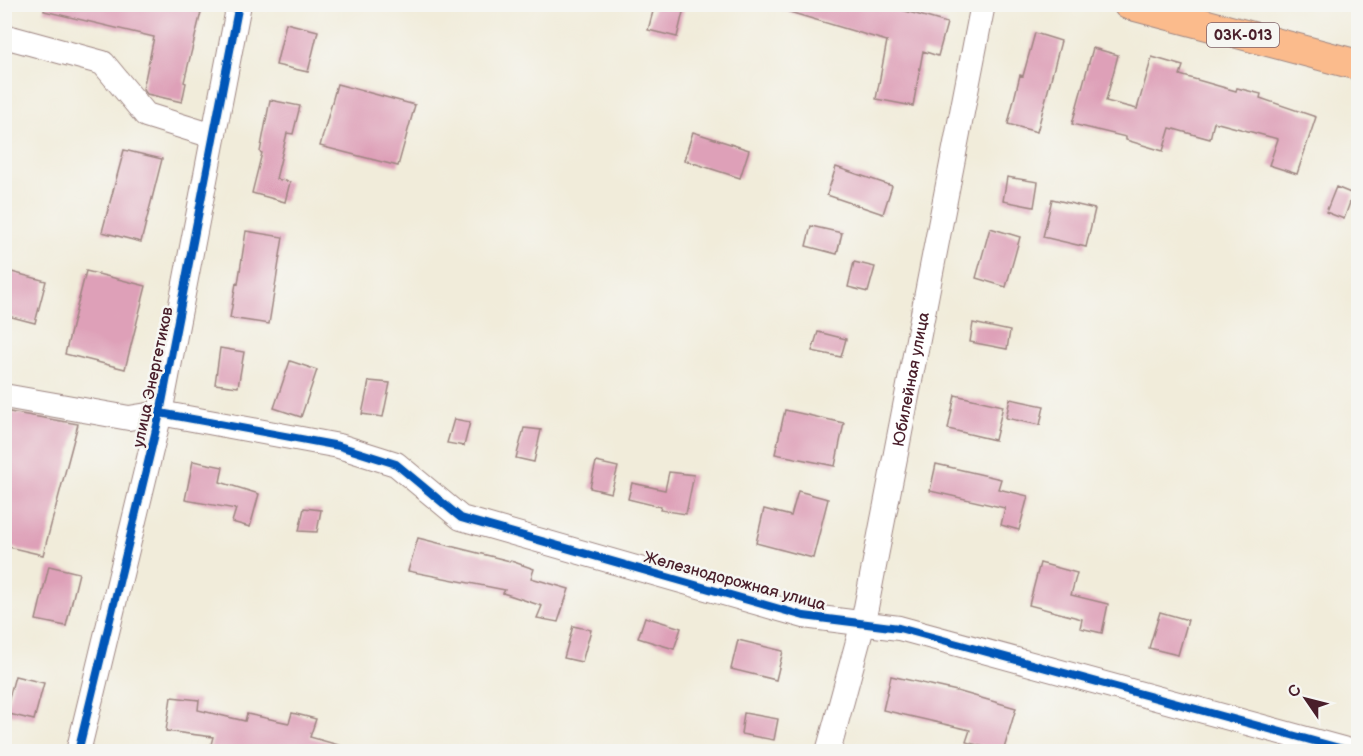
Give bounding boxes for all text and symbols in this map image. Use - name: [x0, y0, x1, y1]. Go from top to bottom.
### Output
- road number: 03К-013: [1207, 23, 1279, 47]
- street label: улица Энергетиков: [129, 305, 178, 449]
- street label: Юбилейная улица: [889, 310, 934, 448]
- street label: Железнодорожная улица: [641, 548, 828, 615]
- north arrow: [1276, 669, 1336, 729]
- text: С: [1284, 681, 1306, 701]

